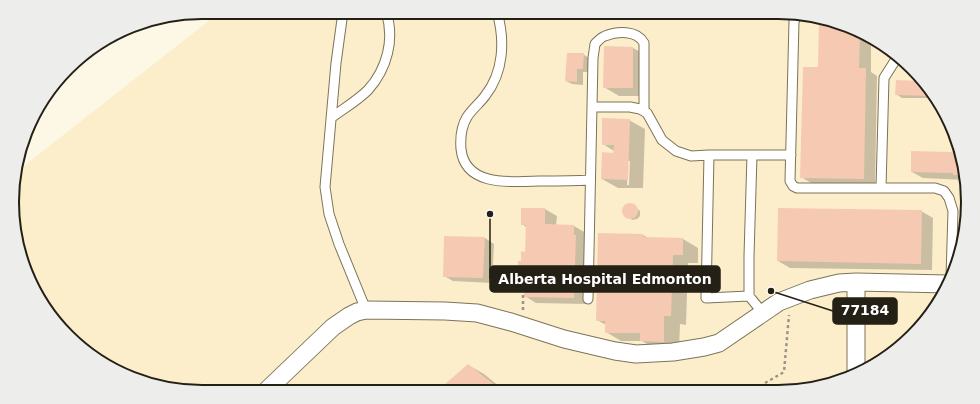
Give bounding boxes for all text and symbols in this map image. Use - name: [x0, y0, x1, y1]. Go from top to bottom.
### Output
- callout: Alberta Hospital Edmonton: [490, 266, 720, 292]
- text: Alberta Hospital Edmonton: [498, 271, 712, 287]
- callout: 77184: [833, 298, 897, 324]
- text: 77184: [841, 302, 890, 318]

